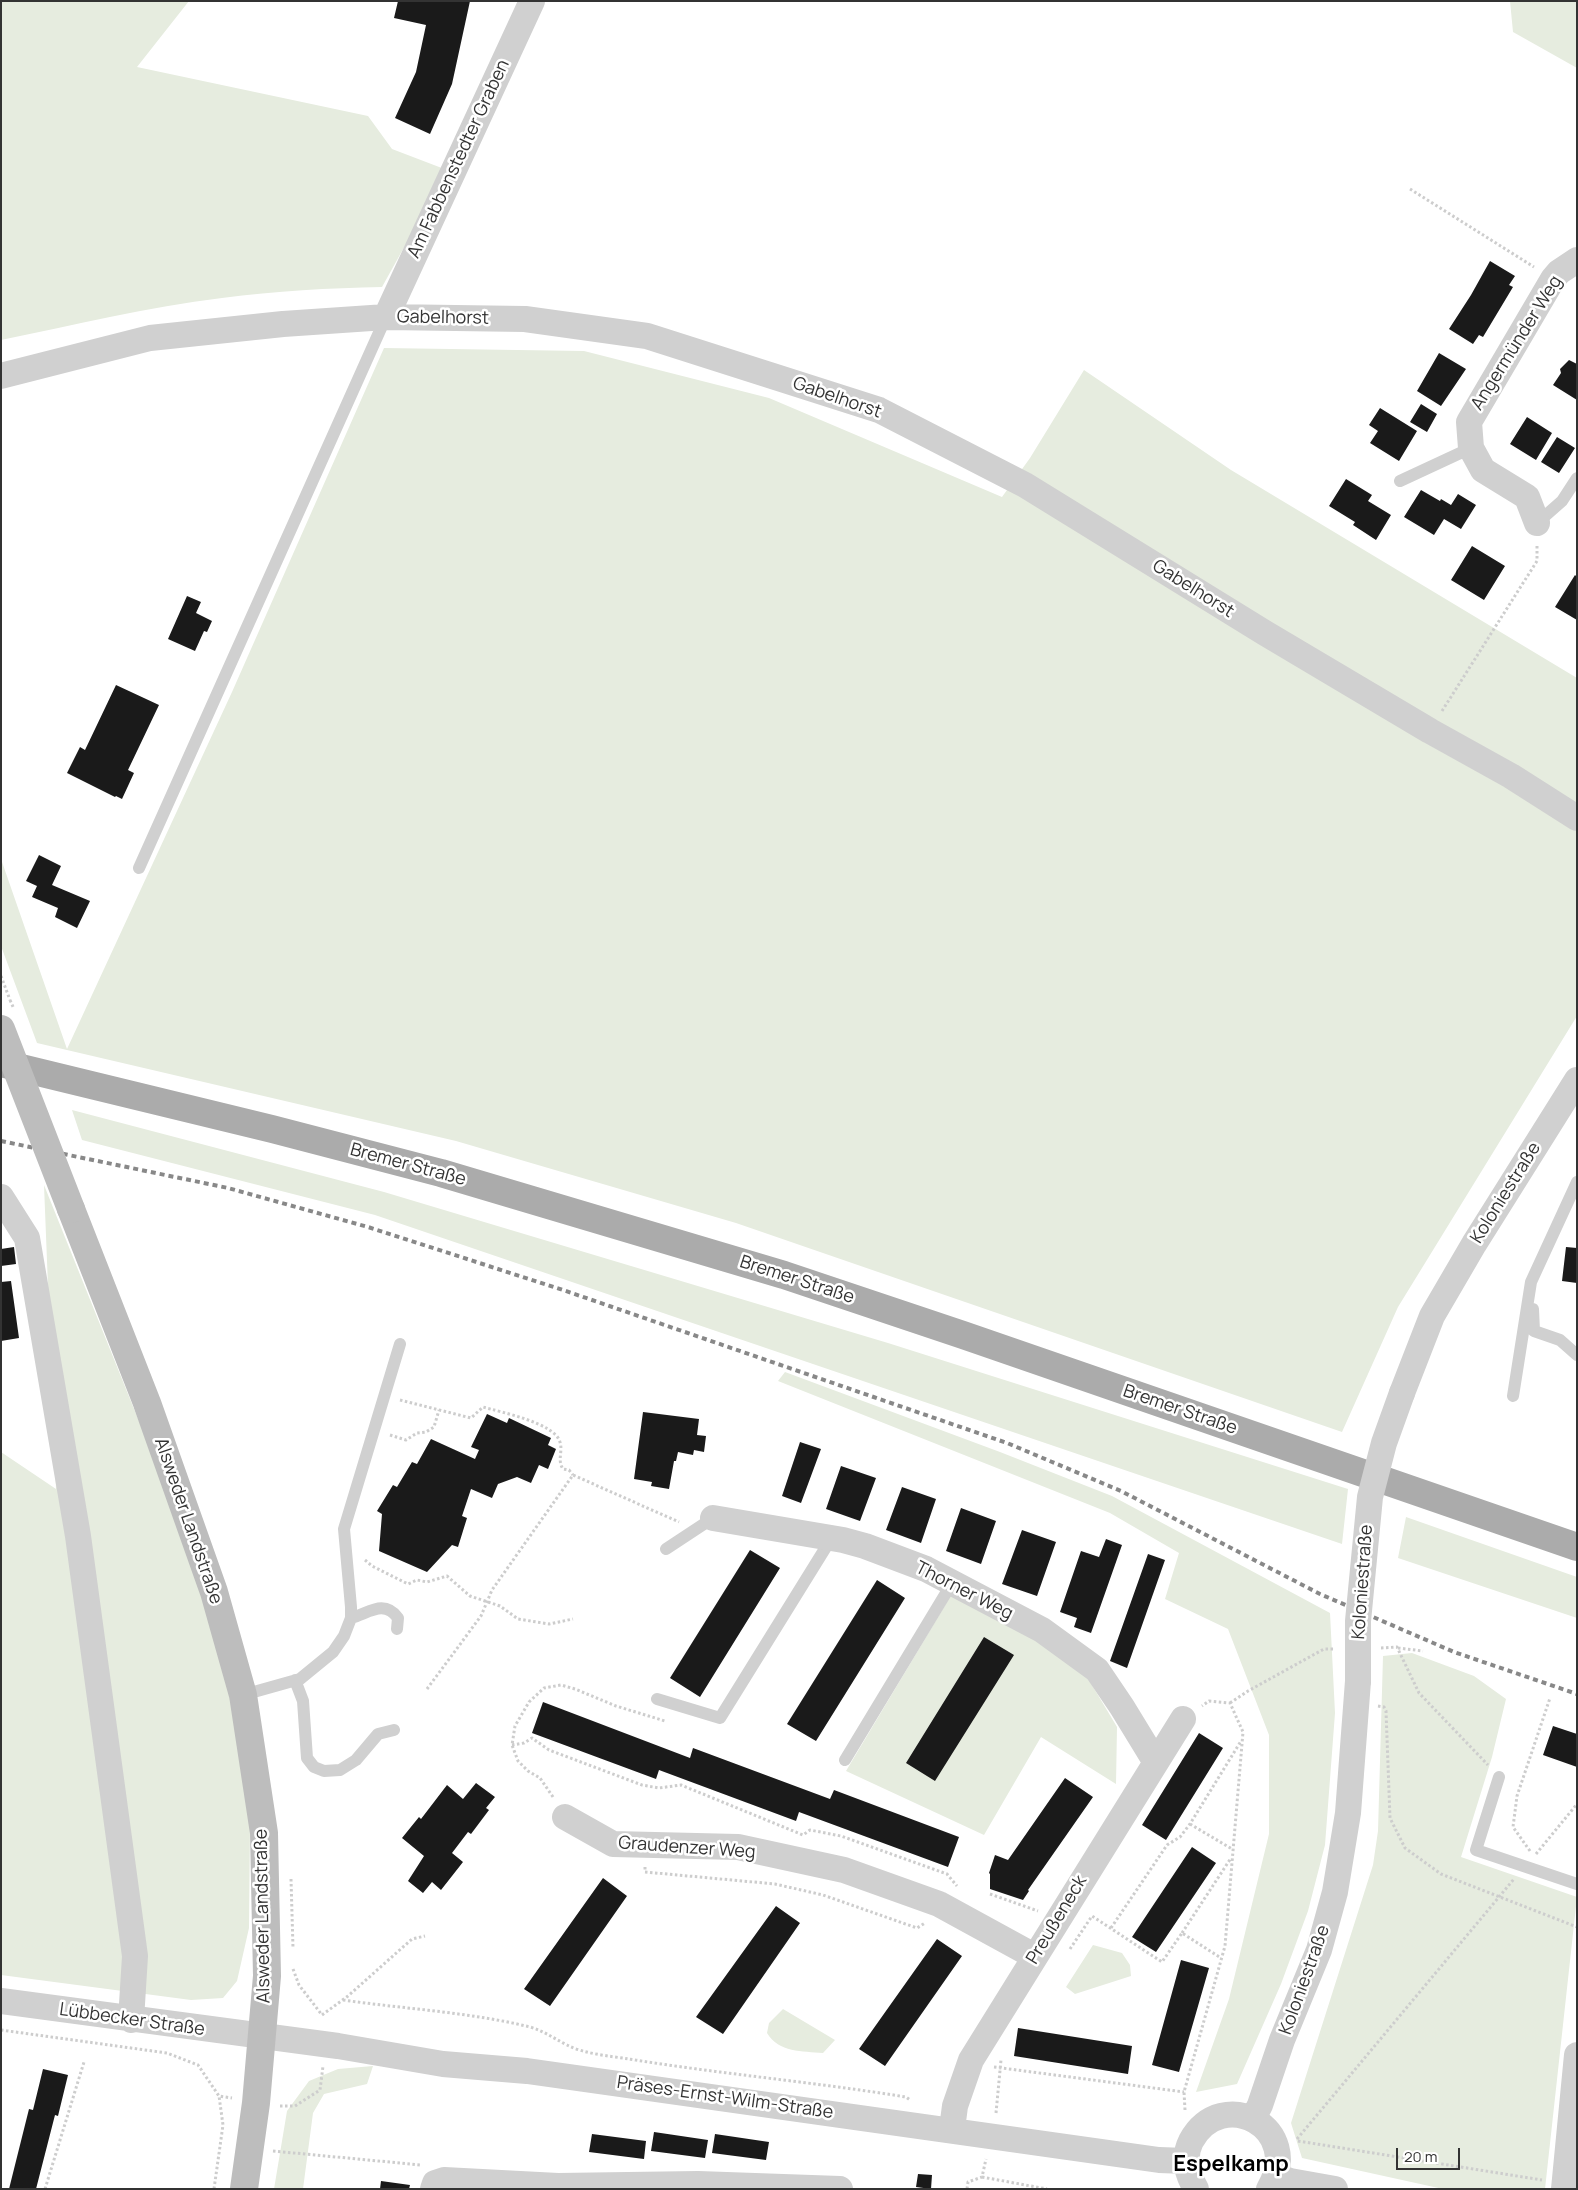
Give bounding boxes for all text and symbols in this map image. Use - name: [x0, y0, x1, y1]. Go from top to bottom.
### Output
- street label: Am Fabbenstedter Graben: [403, 56, 515, 262]
- street label: Angermünder Weg: [1467, 272, 1567, 414]
- street label: Gabelhorst: [397, 306, 489, 330]
- street label: Gabelhorst: [790, 373, 884, 423]
- street label: Gabelhorst: [1148, 555, 1238, 623]
- street label: Bremer Straße: [348, 1139, 468, 1191]
- street label: Koloniestraße: [1466, 1139, 1546, 1247]
- street label: Bremer Straße: [737, 1251, 857, 1309]
- street label: Bremer Straße: [1120, 1380, 1240, 1440]
- street label: Alsweder Landstraße: [149, 1435, 227, 1607]
- street label: Koloniestraße: [1348, 1524, 1378, 1640]
- street label: Thorner Weg: [912, 1557, 1016, 1625]
- street label: Alsweder Landstraße: [251, 1829, 275, 2003]
- street label: Graudenzer Weg: [618, 1832, 756, 1864]
- street label: Preußeneck: [1022, 1872, 1092, 1968]
- street label: Koloniestraße: [1275, 1922, 1335, 2038]
- street label: Lübbecker Straße: [58, 1999, 206, 2041]
- street label: Präses-Ernst-Wilm-Straße: [615, 2072, 835, 2124]
- scale bar: [1398, 2138, 1462, 2170]
- text: 20 m: [1404, 2146, 1437, 2167]
- district label: Espelkamp: [1173, 2152, 1289, 2178]

